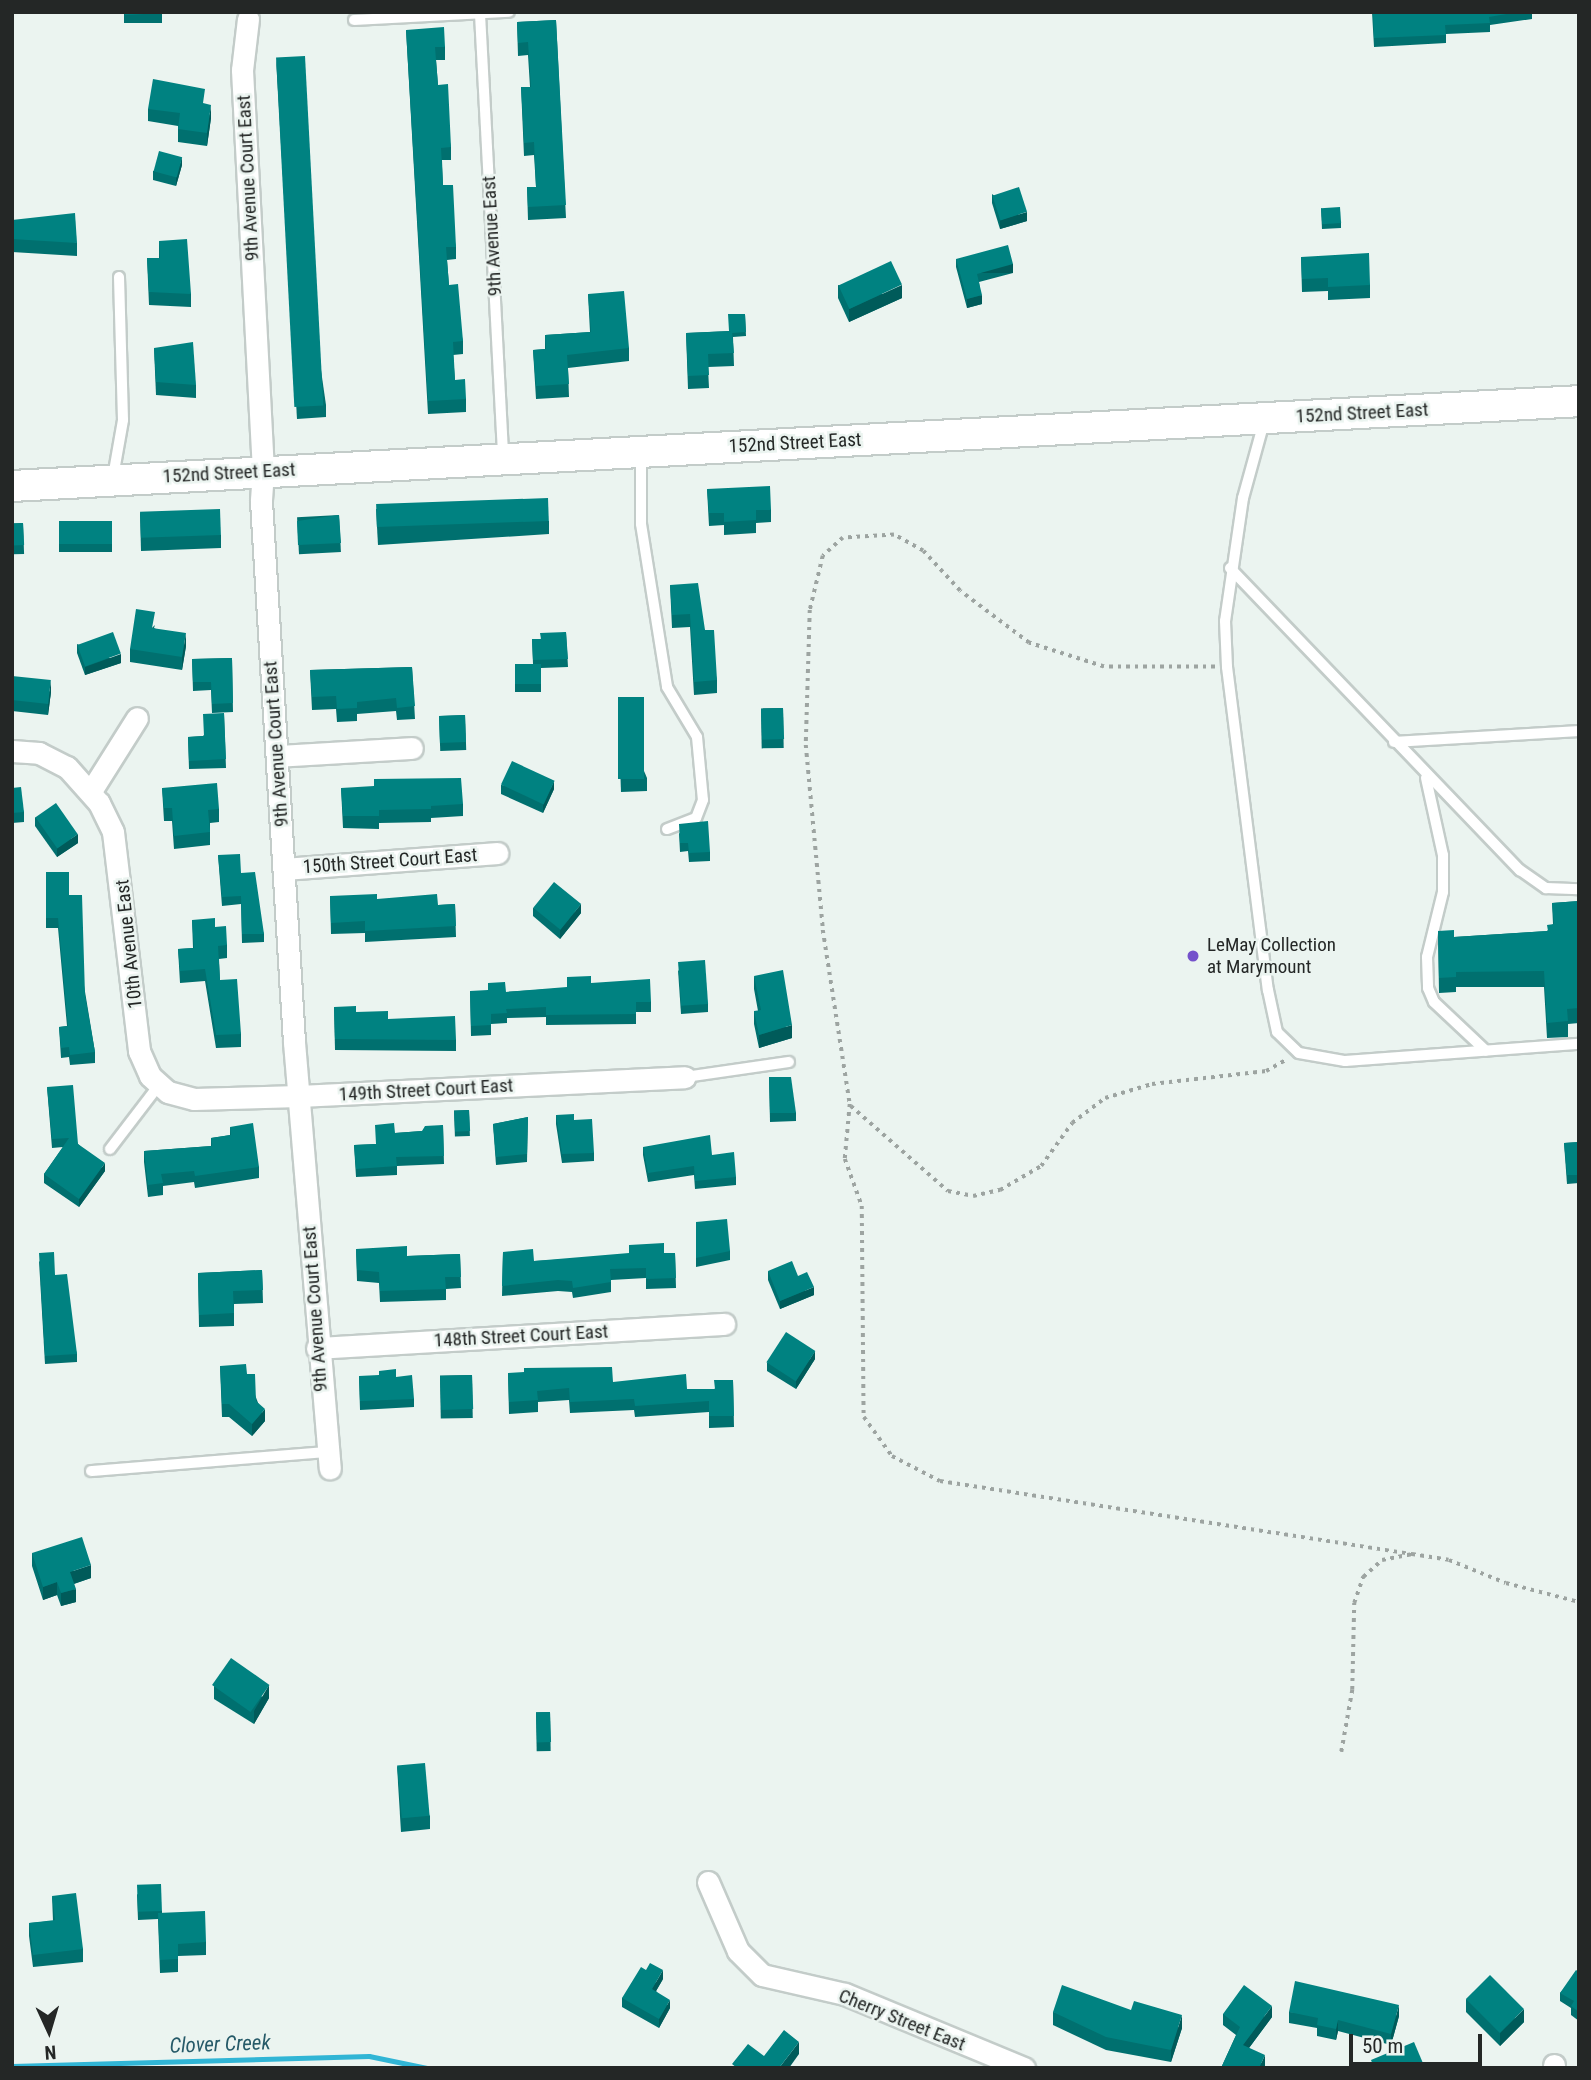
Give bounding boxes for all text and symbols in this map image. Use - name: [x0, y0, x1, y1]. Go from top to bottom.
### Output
- street label: 9th Avenue Court East: [232, 94, 264, 262]
- street label: 9th Avenue East: [477, 175, 507, 297]
- street label: 152nd Street East: [1295, 398, 1429, 428]
- street label: 152nd Street East: [728, 428, 862, 458]
- street label: 152nd Street East: [162, 458, 296, 488]
- street label: 9th Avenue Court East: [259, 660, 293, 828]
- street label: 150th Street Court East: [302, 844, 478, 878]
- street label: 10th Avenue East: [111, 878, 147, 1010]
- place label: LeMay Collection at Marymount: [1207, 934, 1336, 978]
- marker: LeMay Collection at Marymount: [1185, 948, 1201, 964]
- street label: 149th Street Court East: [338, 1074, 514, 1106]
- street label: 9th Avenue Court East: [298, 1225, 332, 1393]
- street label: 148th Street Court East: [433, 1320, 609, 1352]
- street label: Cherry Street East: [835, 1984, 969, 2056]
- north arrow: [14, 1996, 84, 2066]
- scale bar: [1353, 2021, 1486, 2064]
- water label: Clover Creek: [169, 2030, 271, 2058]
- text: 50 m: [1362, 2034, 1403, 2058]
- text: N: [44, 2041, 57, 2064]

